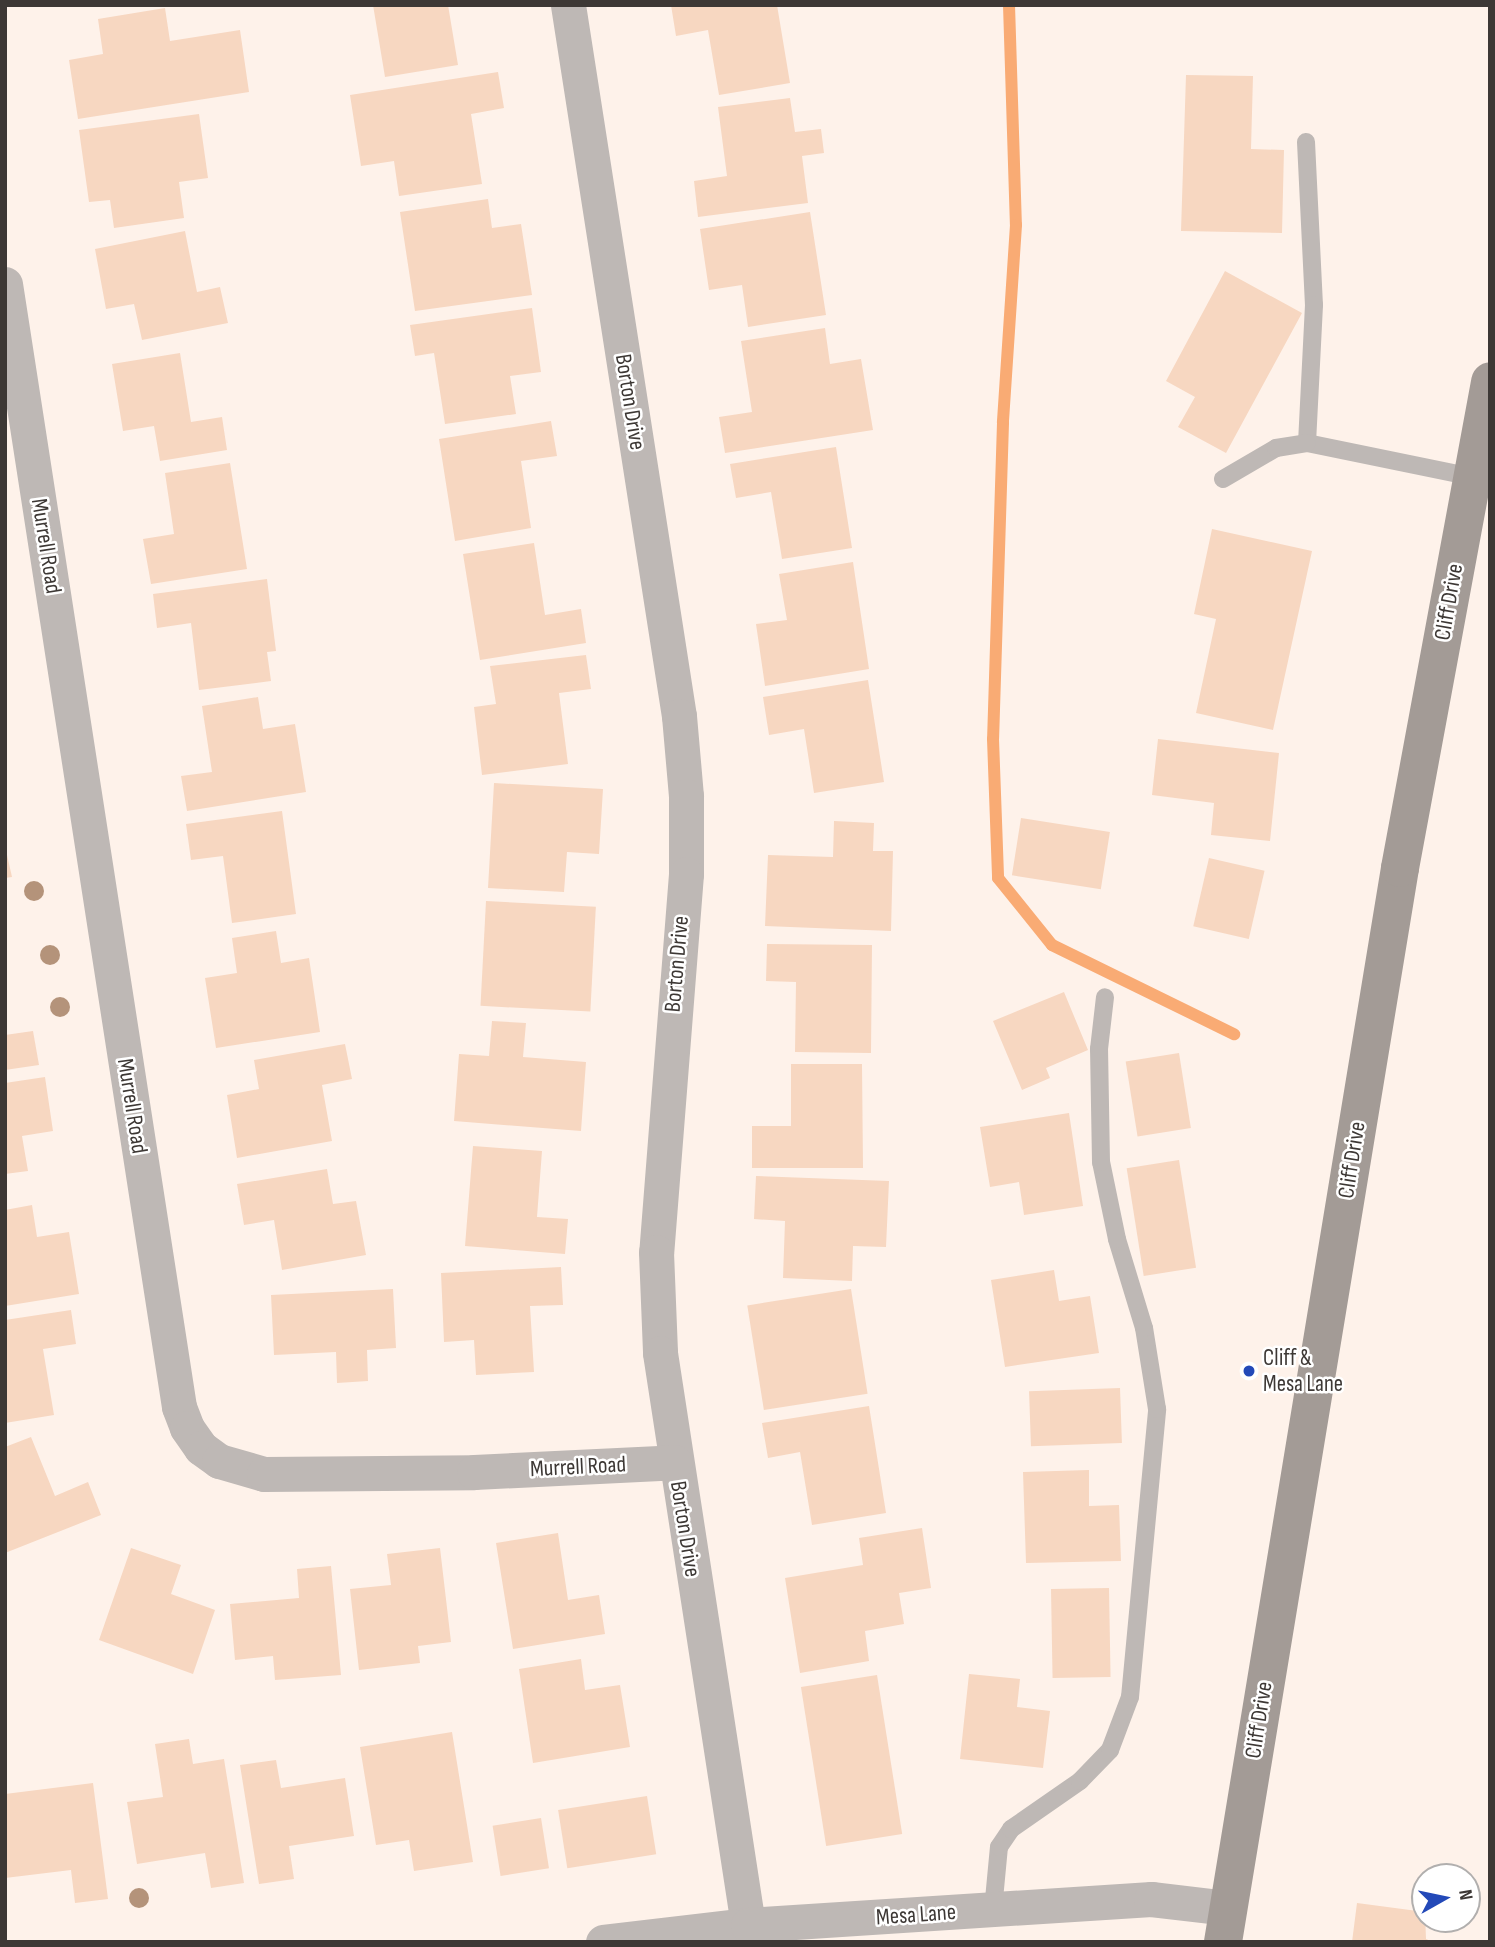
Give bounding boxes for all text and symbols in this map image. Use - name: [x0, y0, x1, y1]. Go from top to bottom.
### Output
- street label: Borton Drive: [609, 352, 651, 452]
- street label: Murrell Road: [25, 496, 67, 596]
- street label: Cliff Drive: [1429, 562, 1469, 642]
- street label: Borton Drive: [659, 915, 695, 1013]
- street label: Murrell Road: [111, 1056, 153, 1156]
- street label: Cliff Drive: [1332, 1120, 1372, 1200]
- place label: Cliff & Mesa Lane: [1263, 1344, 1343, 1398]
- marker: Cliff & Mesa Lane: [1241, 1363, 1257, 1379]
- street label: Murrell Road: [529, 1451, 627, 1483]
- street label: Borton Drive: [664, 1479, 706, 1579]
- street label: Cliff Drive: [1239, 1680, 1279, 1760]
- north arrow: [1411, 1863, 1481, 1933]
- text: N: [1453, 1888, 1477, 1902]
- street label: Mesa Lane: [875, 1898, 957, 1932]

